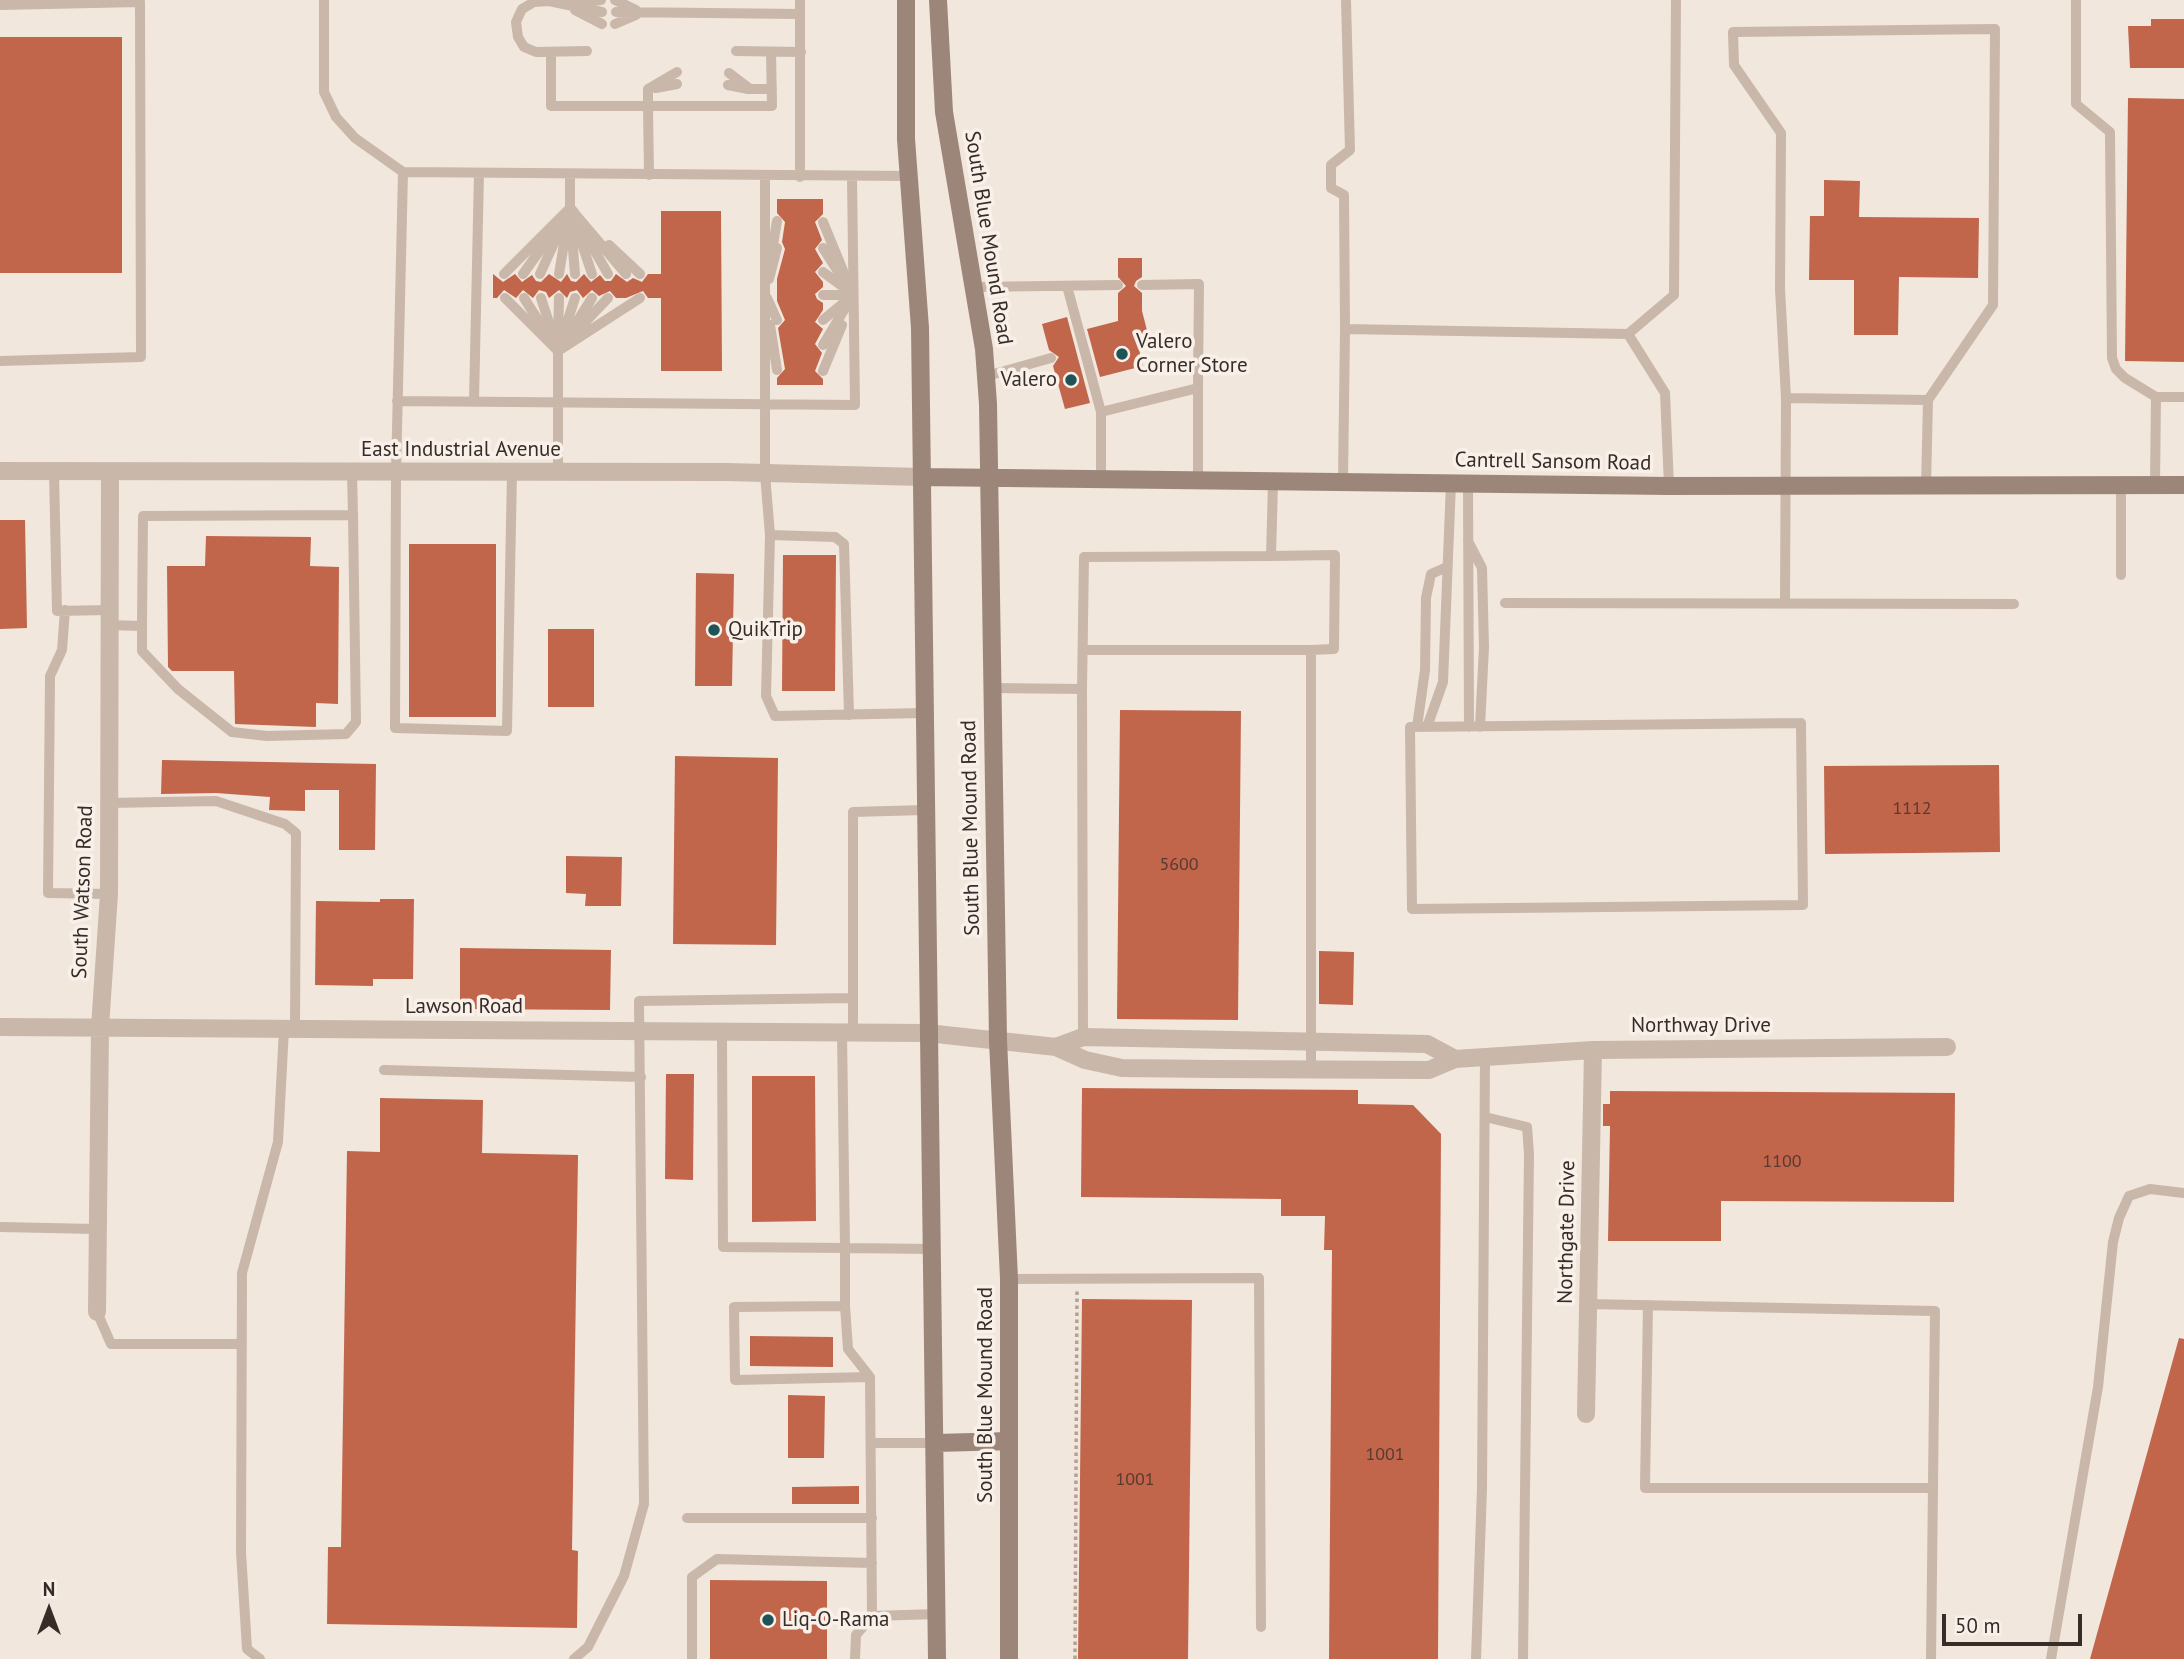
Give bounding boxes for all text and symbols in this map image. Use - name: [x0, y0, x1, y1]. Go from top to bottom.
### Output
- street label: South Blue Mound Road: [959, 129, 1017, 347]
- place label: Valero Corner Store: [1136, 329, 1248, 379]
- marker: Valero Corner Store: [1114, 346, 1130, 362]
- place label: Valero: [1001, 367, 1057, 393]
- marker: Valero: [1063, 372, 1079, 388]
- street label: East Industrial Avenue: [361, 437, 561, 463]
- street label: Cantrell Sansom Road: [1454, 448, 1652, 476]
- place label: QuikTrip: [728, 617, 803, 643]
- marker: QuikTrip: [706, 622, 722, 638]
- street label: South Blue Mound Road: [957, 720, 985, 936]
- house number: 1112: [1892, 798, 1932, 820]
- street label: South Watson Road: [67, 805, 99, 979]
- house number: 5600: [1159, 854, 1199, 876]
- street label: Lawson Road: [405, 994, 523, 1020]
- street label: Northway Drive: [1631, 1013, 1771, 1039]
- house number: 1100: [1762, 1151, 1802, 1173]
- street label: Northgate Drive: [1553, 1160, 1581, 1304]
- street label: South Blue Mound Road: [973, 1287, 999, 1503]
- house number: 1001: [1365, 1444, 1405, 1466]
- house number: 1001: [1115, 1469, 1155, 1491]
- north arrow: [14, 1575, 84, 1645]
- text: N: [43, 1577, 55, 1601]
- scale bar: [1946, 1600, 2086, 1644]
- place label: Liq-O-Rama: [782, 1607, 889, 1633]
- marker: Liq-O-Rama: [760, 1612, 776, 1628]
- text: 50 m: [1955, 1612, 2001, 1639]

